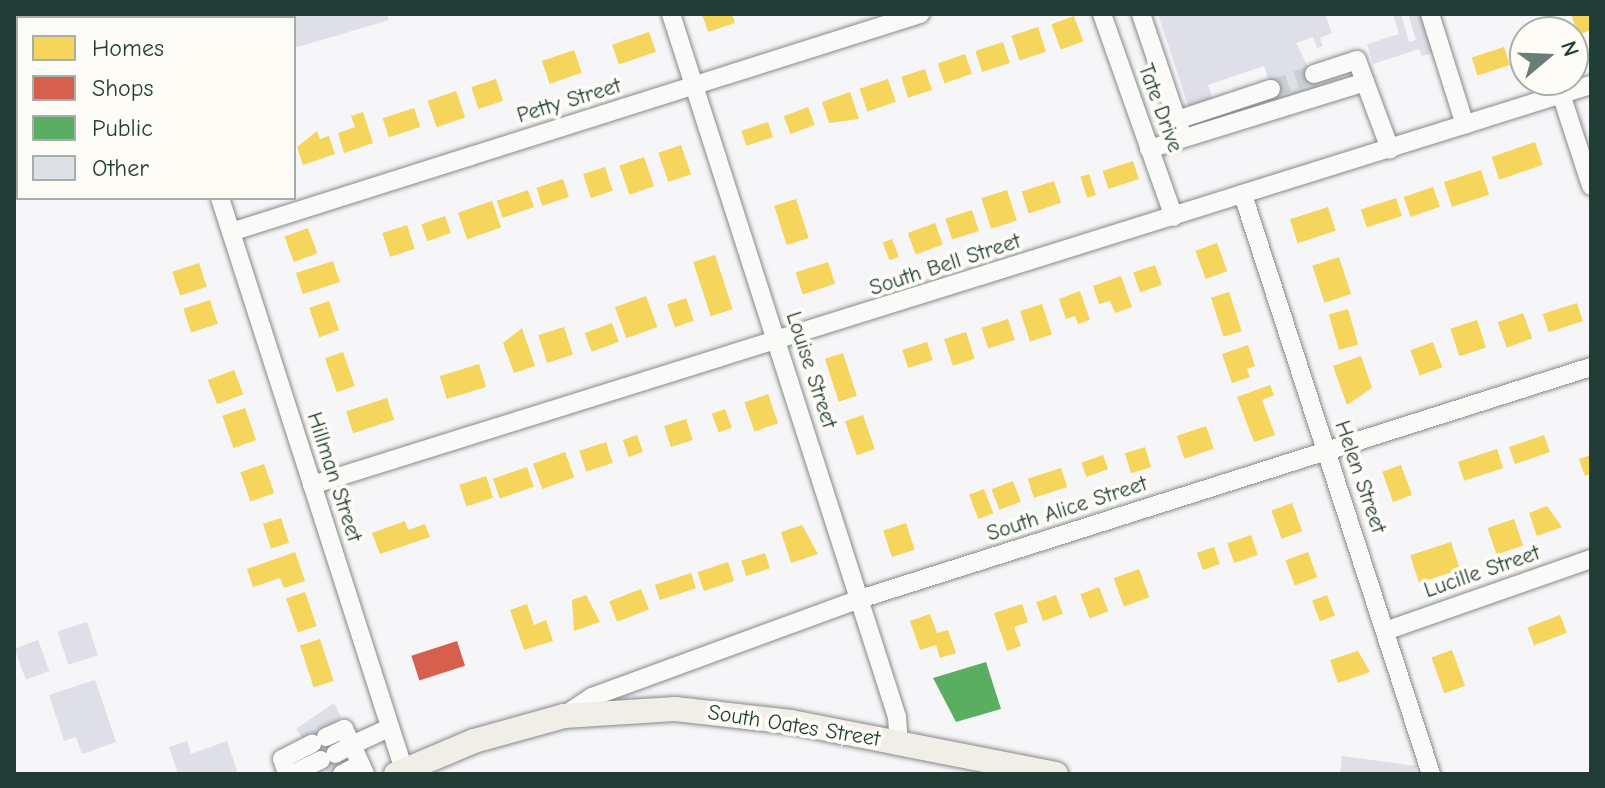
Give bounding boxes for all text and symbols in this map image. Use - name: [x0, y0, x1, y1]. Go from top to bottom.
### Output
- legend: [16, 16, 296, 200]
- north arrow: [1509, 16, 1589, 96]
- text: Homes: [92, 34, 164, 62]
- text: N: [1555, 38, 1584, 60]
- street label: Tate Drive: [1132, 60, 1188, 156]
- street label: Petty Street: [514, 73, 624, 129]
- text: Shops: [92, 74, 153, 102]
- text: Public: [92, 114, 153, 142]
- text: Other: [92, 154, 149, 182]
- street label: South Bell Street: [866, 228, 1024, 302]
- street label: Louise Street: [780, 308, 842, 432]
- street label: Hillman Street: [301, 409, 367, 545]
- street label: Helen Street: [1328, 417, 1392, 537]
- street label: South Alice Street: [983, 471, 1151, 547]
- street label: Lucille Street: [1421, 540, 1543, 604]
- street label: South Oates Street: [706, 699, 882, 753]

